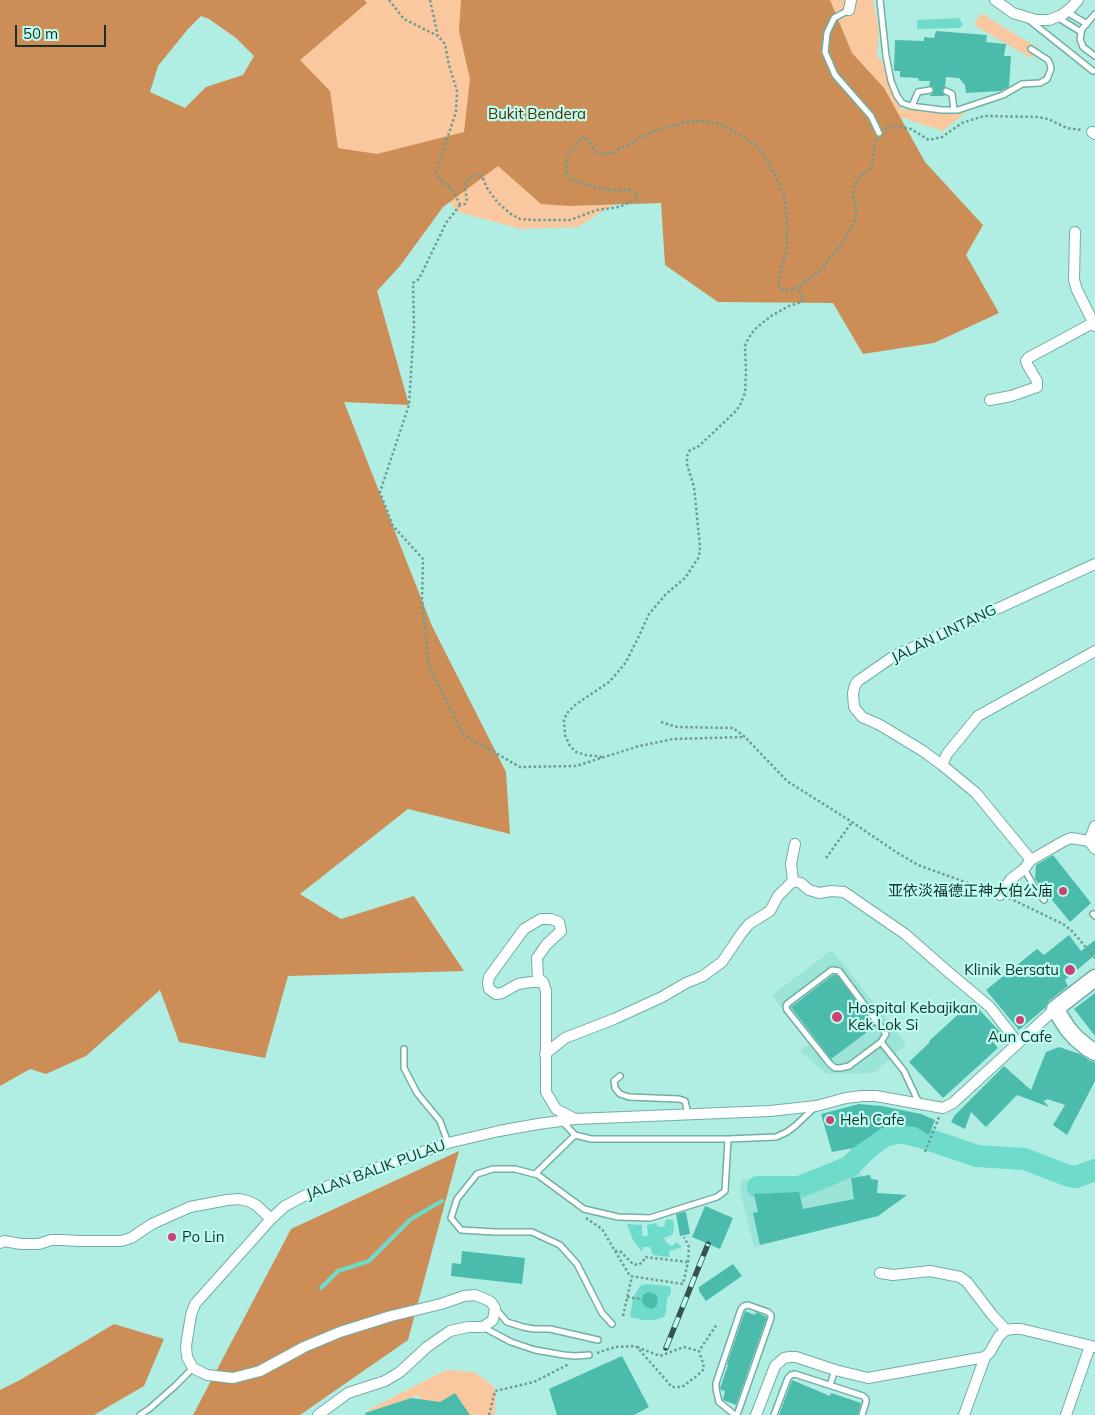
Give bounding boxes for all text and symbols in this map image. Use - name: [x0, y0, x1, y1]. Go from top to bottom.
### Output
- scale bar: [18, 15, 109, 47]
- text: 50 m: [23, 24, 58, 43]
- park label: Bukit Bendera: [488, 105, 586, 123]
- street label: JALAN LINTANG: [889, 601, 999, 667]
- place label: 亚依淡福德正神大伯公庙: [888, 882, 1053, 900]
- marker: 亚依淡福德正神大伯公庙: [1057, 885, 1069, 897]
- place label: Klinik Bersatu: [964, 961, 1059, 979]
- marker: Klinik Bersatu: [1063, 963, 1077, 977]
- place label: Hospital Kebajikan Kek Lok Si: [848, 999, 978, 1034]
- marker: Hospital Kebajikan Kek Lok Si: [830, 1010, 844, 1024]
- marker: Aun Cafe: [1014, 1014, 1026, 1026]
- place label: Aun Cafe: [988, 1028, 1052, 1046]
- place label: Heh Cafe: [840, 1111, 904, 1129]
- marker: Heh Cafe: [824, 1114, 836, 1126]
- street label: JALAN BALIK PULAU: [304, 1136, 448, 1204]
- place label: Po Lin: [182, 1228, 224, 1246]
- marker: Po Lin: [166, 1231, 178, 1243]

